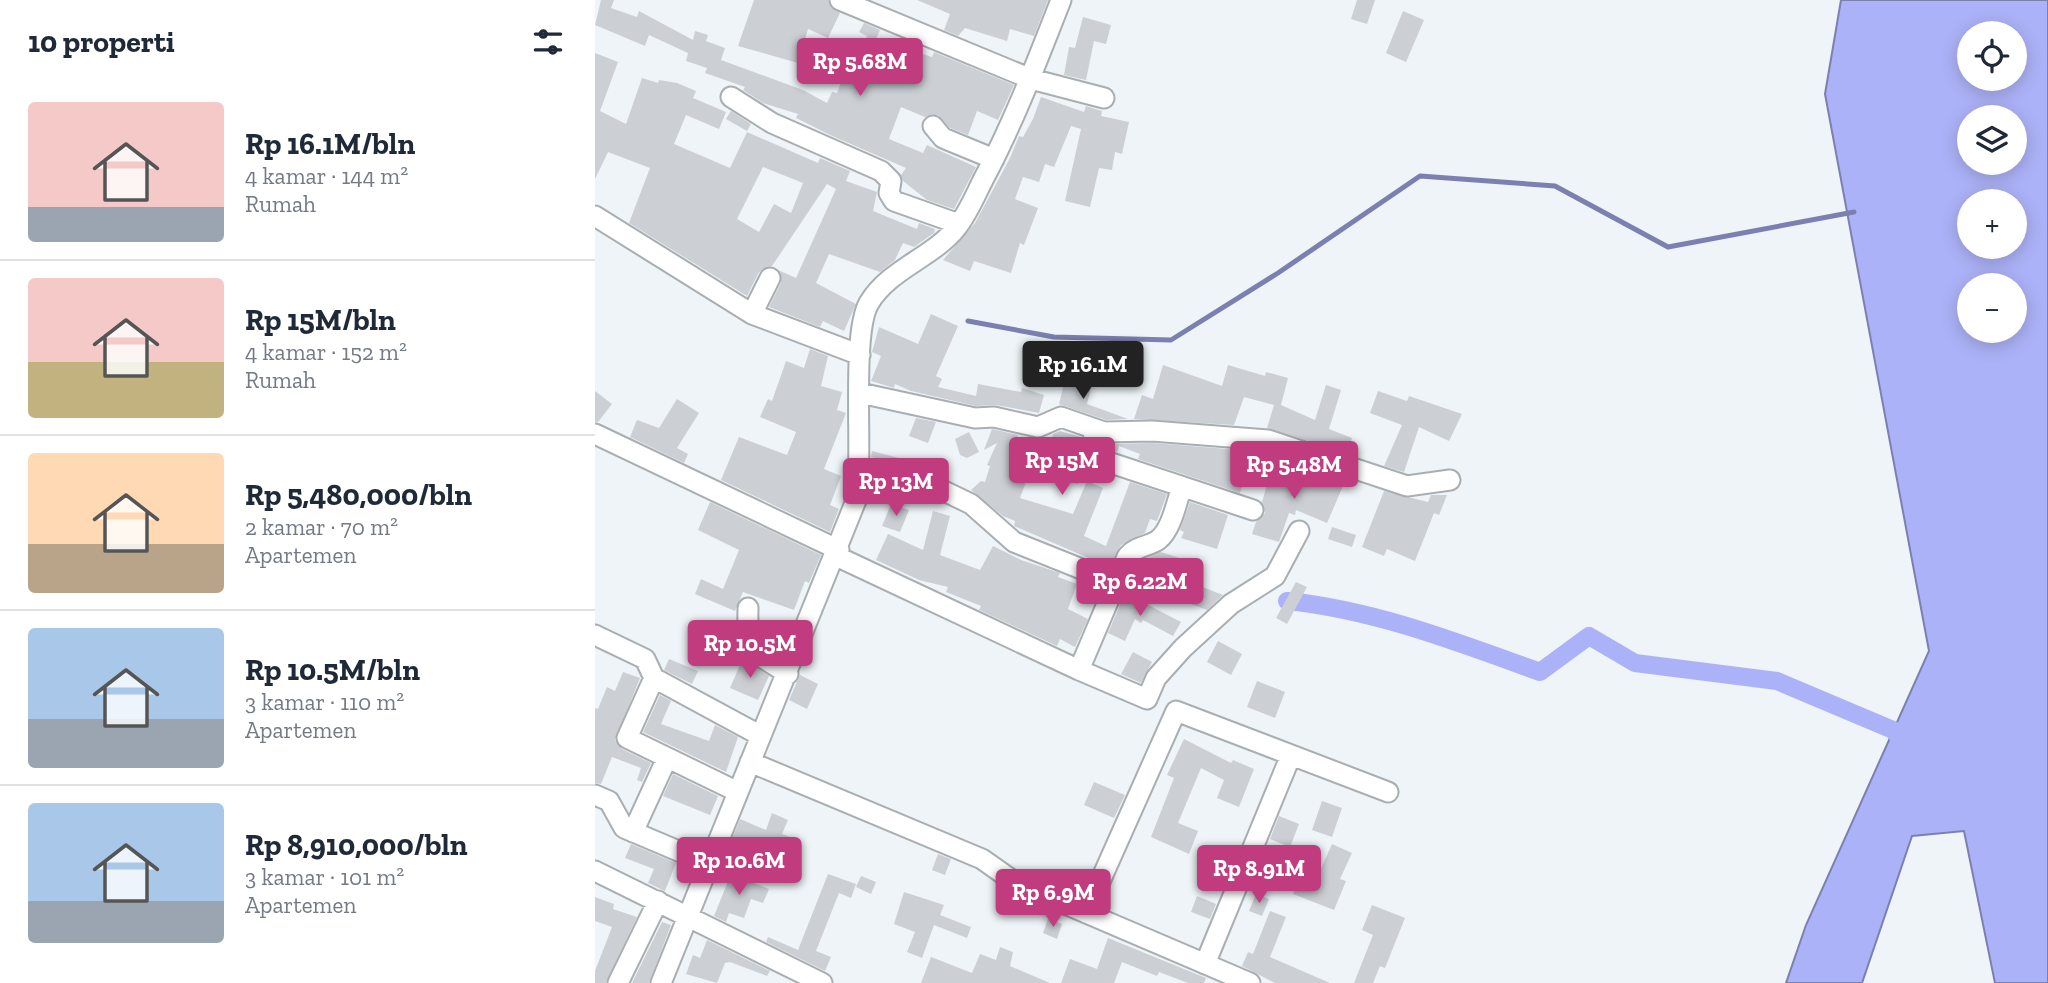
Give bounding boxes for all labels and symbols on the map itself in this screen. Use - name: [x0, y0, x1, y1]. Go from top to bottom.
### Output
- pin: Rp 5.68M: [788, 38, 932, 98]
- pin: Rp 16.1M: [1011, 342, 1155, 401]
- pin: Rp 15M: [1005, 438, 1119, 497]
- pin: Rp 5.48M: [1222, 442, 1366, 501]
- pin: Rp 13M: [839, 458, 953, 518]
- pin: Rp 6.22M: [1068, 558, 1212, 618]
- pin: Rp 10.5M: [678, 620, 822, 680]
- pin: Rp 10.6M: [667, 838, 811, 897]
- pin: Rp 8.91M: [1187, 846, 1331, 905]
- pin: Rp 6.9M: [988, 870, 1118, 929]

